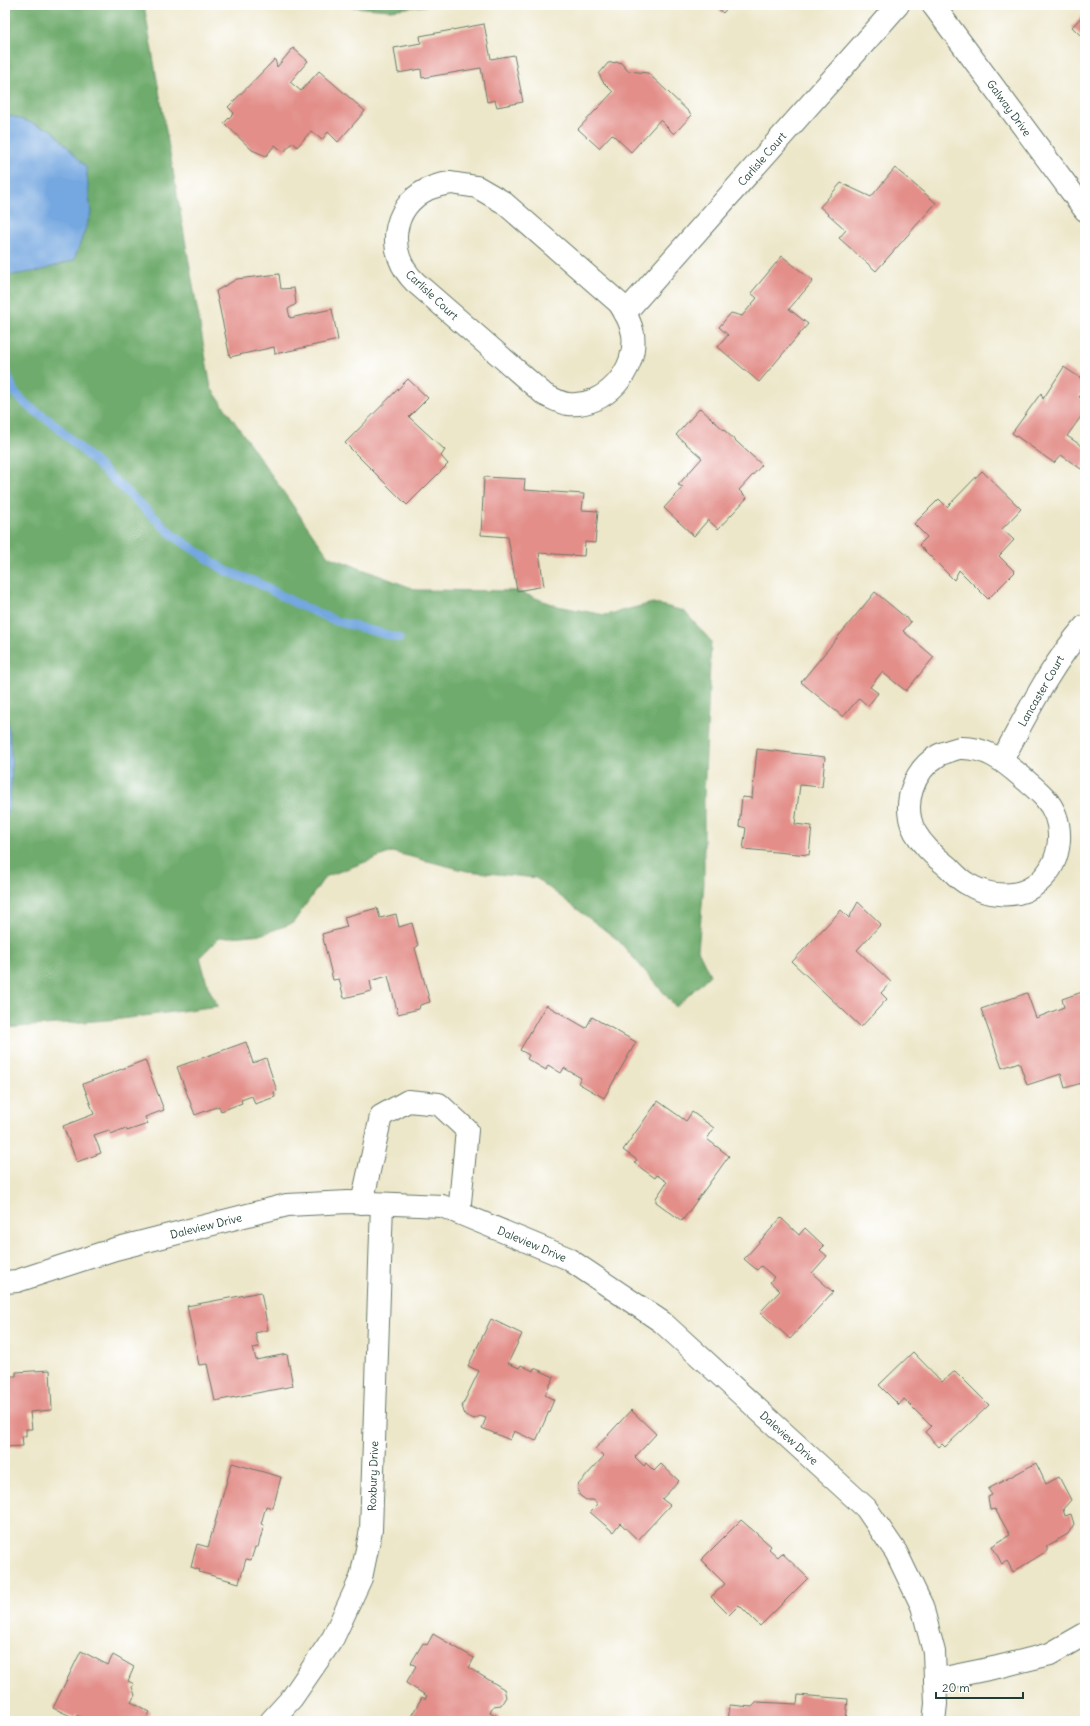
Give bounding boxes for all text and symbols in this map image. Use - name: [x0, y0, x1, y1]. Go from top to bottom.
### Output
- street label: Galway Drive: [984, 77, 1034, 139]
- street label: Carlisle Court: [735, 129, 789, 189]
- street label: Carlisle Court: [403, 267, 461, 323]
- street label: Lancaster Court: [1015, 653, 1067, 729]
- street label: Daleview Drive: [169, 1210, 243, 1242]
- street label: Daleview Drive: [495, 1223, 569, 1265]
- street label: Daleview Drive: [757, 1408, 821, 1468]
- street label: Roxbury Drive: [365, 1441, 381, 1511]
- scale bar: [936, 1674, 1023, 1700]
- text: 20 m: [942, 1680, 970, 1695]

